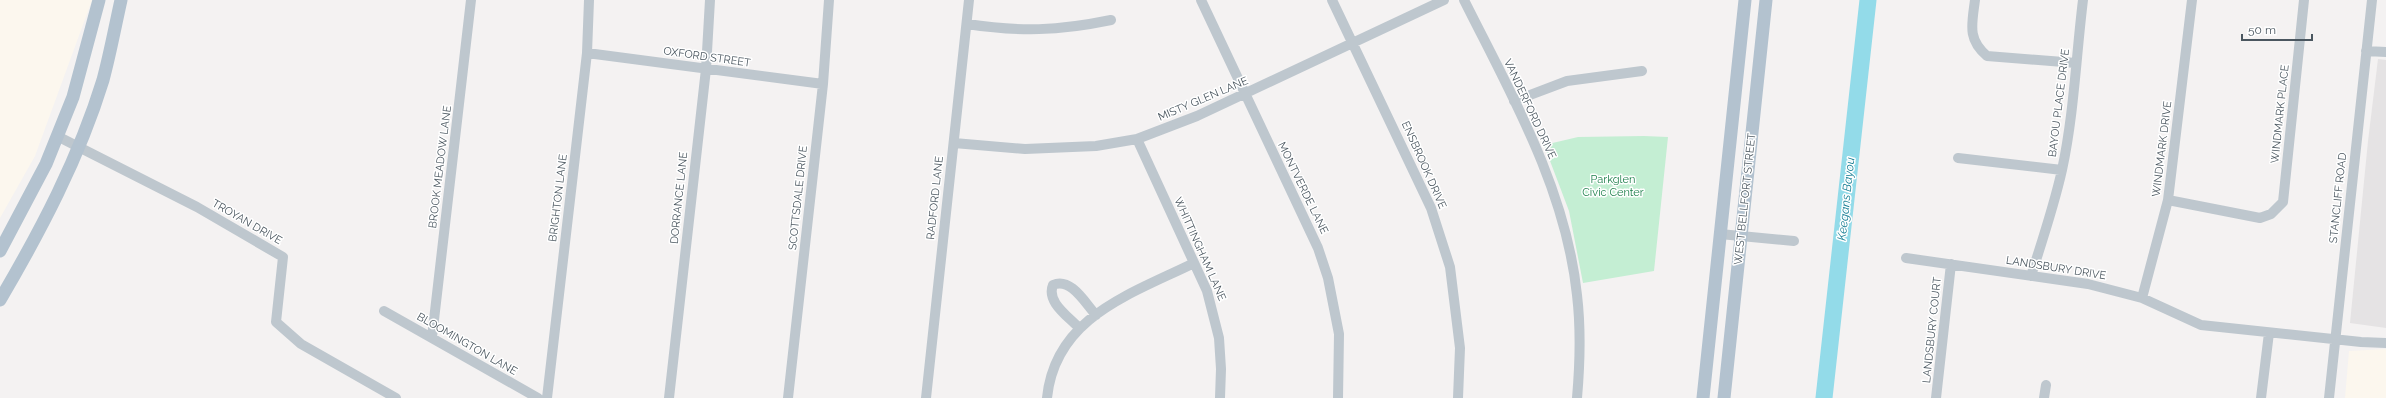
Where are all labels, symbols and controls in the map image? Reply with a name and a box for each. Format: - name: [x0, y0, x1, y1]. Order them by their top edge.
- scale bar: [2242, 16, 2312, 42]
- text: 50 m: [2248, 23, 2276, 37]
- street label: OXFORD STREET: [663, 44, 752, 70]
- street label: BAYOU PLACE DRIVE: [2046, 48, 2072, 158]
- street label: VANDERFORD DRIVE: [1501, 57, 1559, 161]
- street label: WINDMARK PLACE: [2268, 64, 2292, 164]
- street label: MISTY GLEN LANE: [1156, 74, 1250, 124]
- street label: WINDMARK DRIVE: [2150, 100, 2174, 198]
- street label: BROOK MEADOW LANE: [426, 105, 454, 229]
- street label: ENSBROOK DRIVE: [1399, 119, 1449, 211]
- street label: WEST BELLFORT STREET: [1732, 132, 1758, 266]
- street label: MONTVERDE LANE: [1275, 140, 1331, 236]
- street label: SCOTTSDALE DRIVE: [786, 145, 810, 251]
- street label: DORRANCE LANE: [668, 151, 690, 245]
- street label: STANCLIFF ROAD: [2327, 152, 2349, 244]
- street label: BRIGHTON LANE: [546, 153, 570, 243]
- street label: RADFORD LANE: [924, 155, 946, 240]
- water label: Keegans Bayou: [1835, 156, 1857, 241]
- park label: Parkglen Civic Center: [1582, 173, 1644, 199]
- street label: WHITTINGHAM LANE: [1171, 195, 1229, 303]
- street label: TROYAN DRIVE: [210, 197, 285, 247]
- street label: LANDSBURY DRIVE: [2005, 254, 2107, 282]
- street label: LANDSBURY COURT: [1920, 276, 1944, 384]
- street label: BLOOMINGTON LANE: [415, 310, 520, 378]

